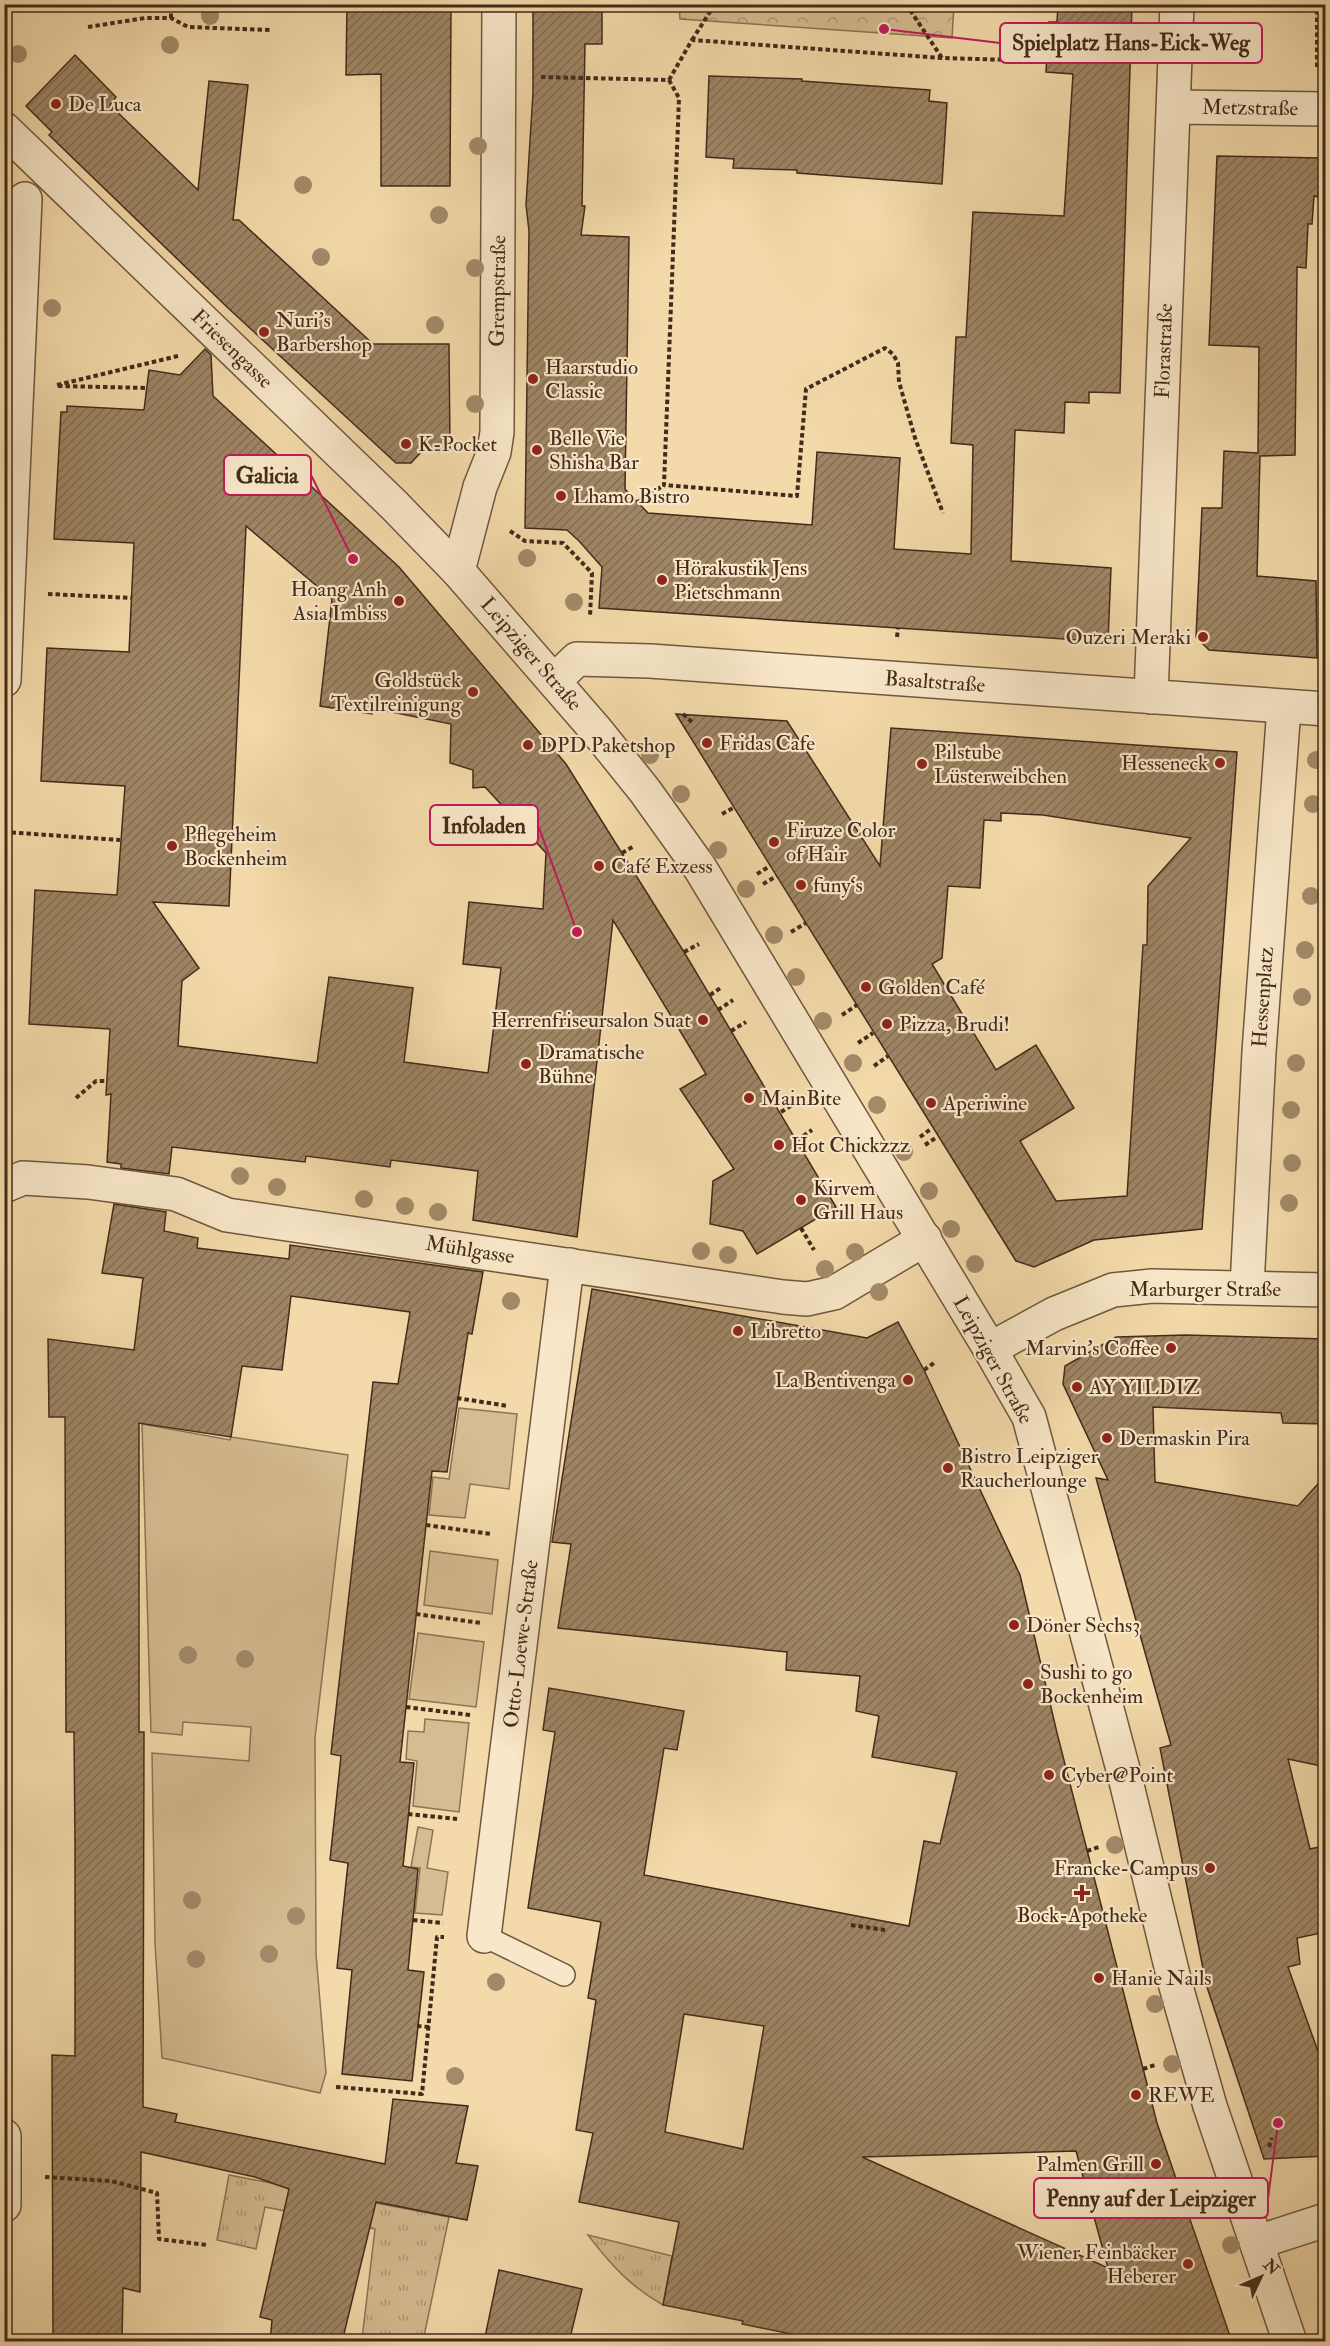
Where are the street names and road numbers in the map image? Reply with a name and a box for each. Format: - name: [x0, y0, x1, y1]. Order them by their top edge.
- street label: Metzstraße: [1202, 94, 1299, 122]
- street label: Grempstraße: [484, 235, 512, 347]
- street label: Friesengasse: [185, 303, 279, 395]
- street label: Florastraße: [1149, 303, 1179, 399]
- street label: Leipziger Straße: [474, 591, 588, 717]
- street label: Basaltstraße: [884, 665, 986, 699]
- street label: Hessenplatz: [1246, 946, 1280, 1048]
- street label: Mühlgasse: [424, 1230, 516, 1270]
- street label: Marburger Straße: [1129, 1276, 1281, 1303]
- street label: Leipziger Straße: [947, 1291, 1039, 1429]
- street label: Otto-Loewe-Straße: [497, 1558, 545, 1730]

